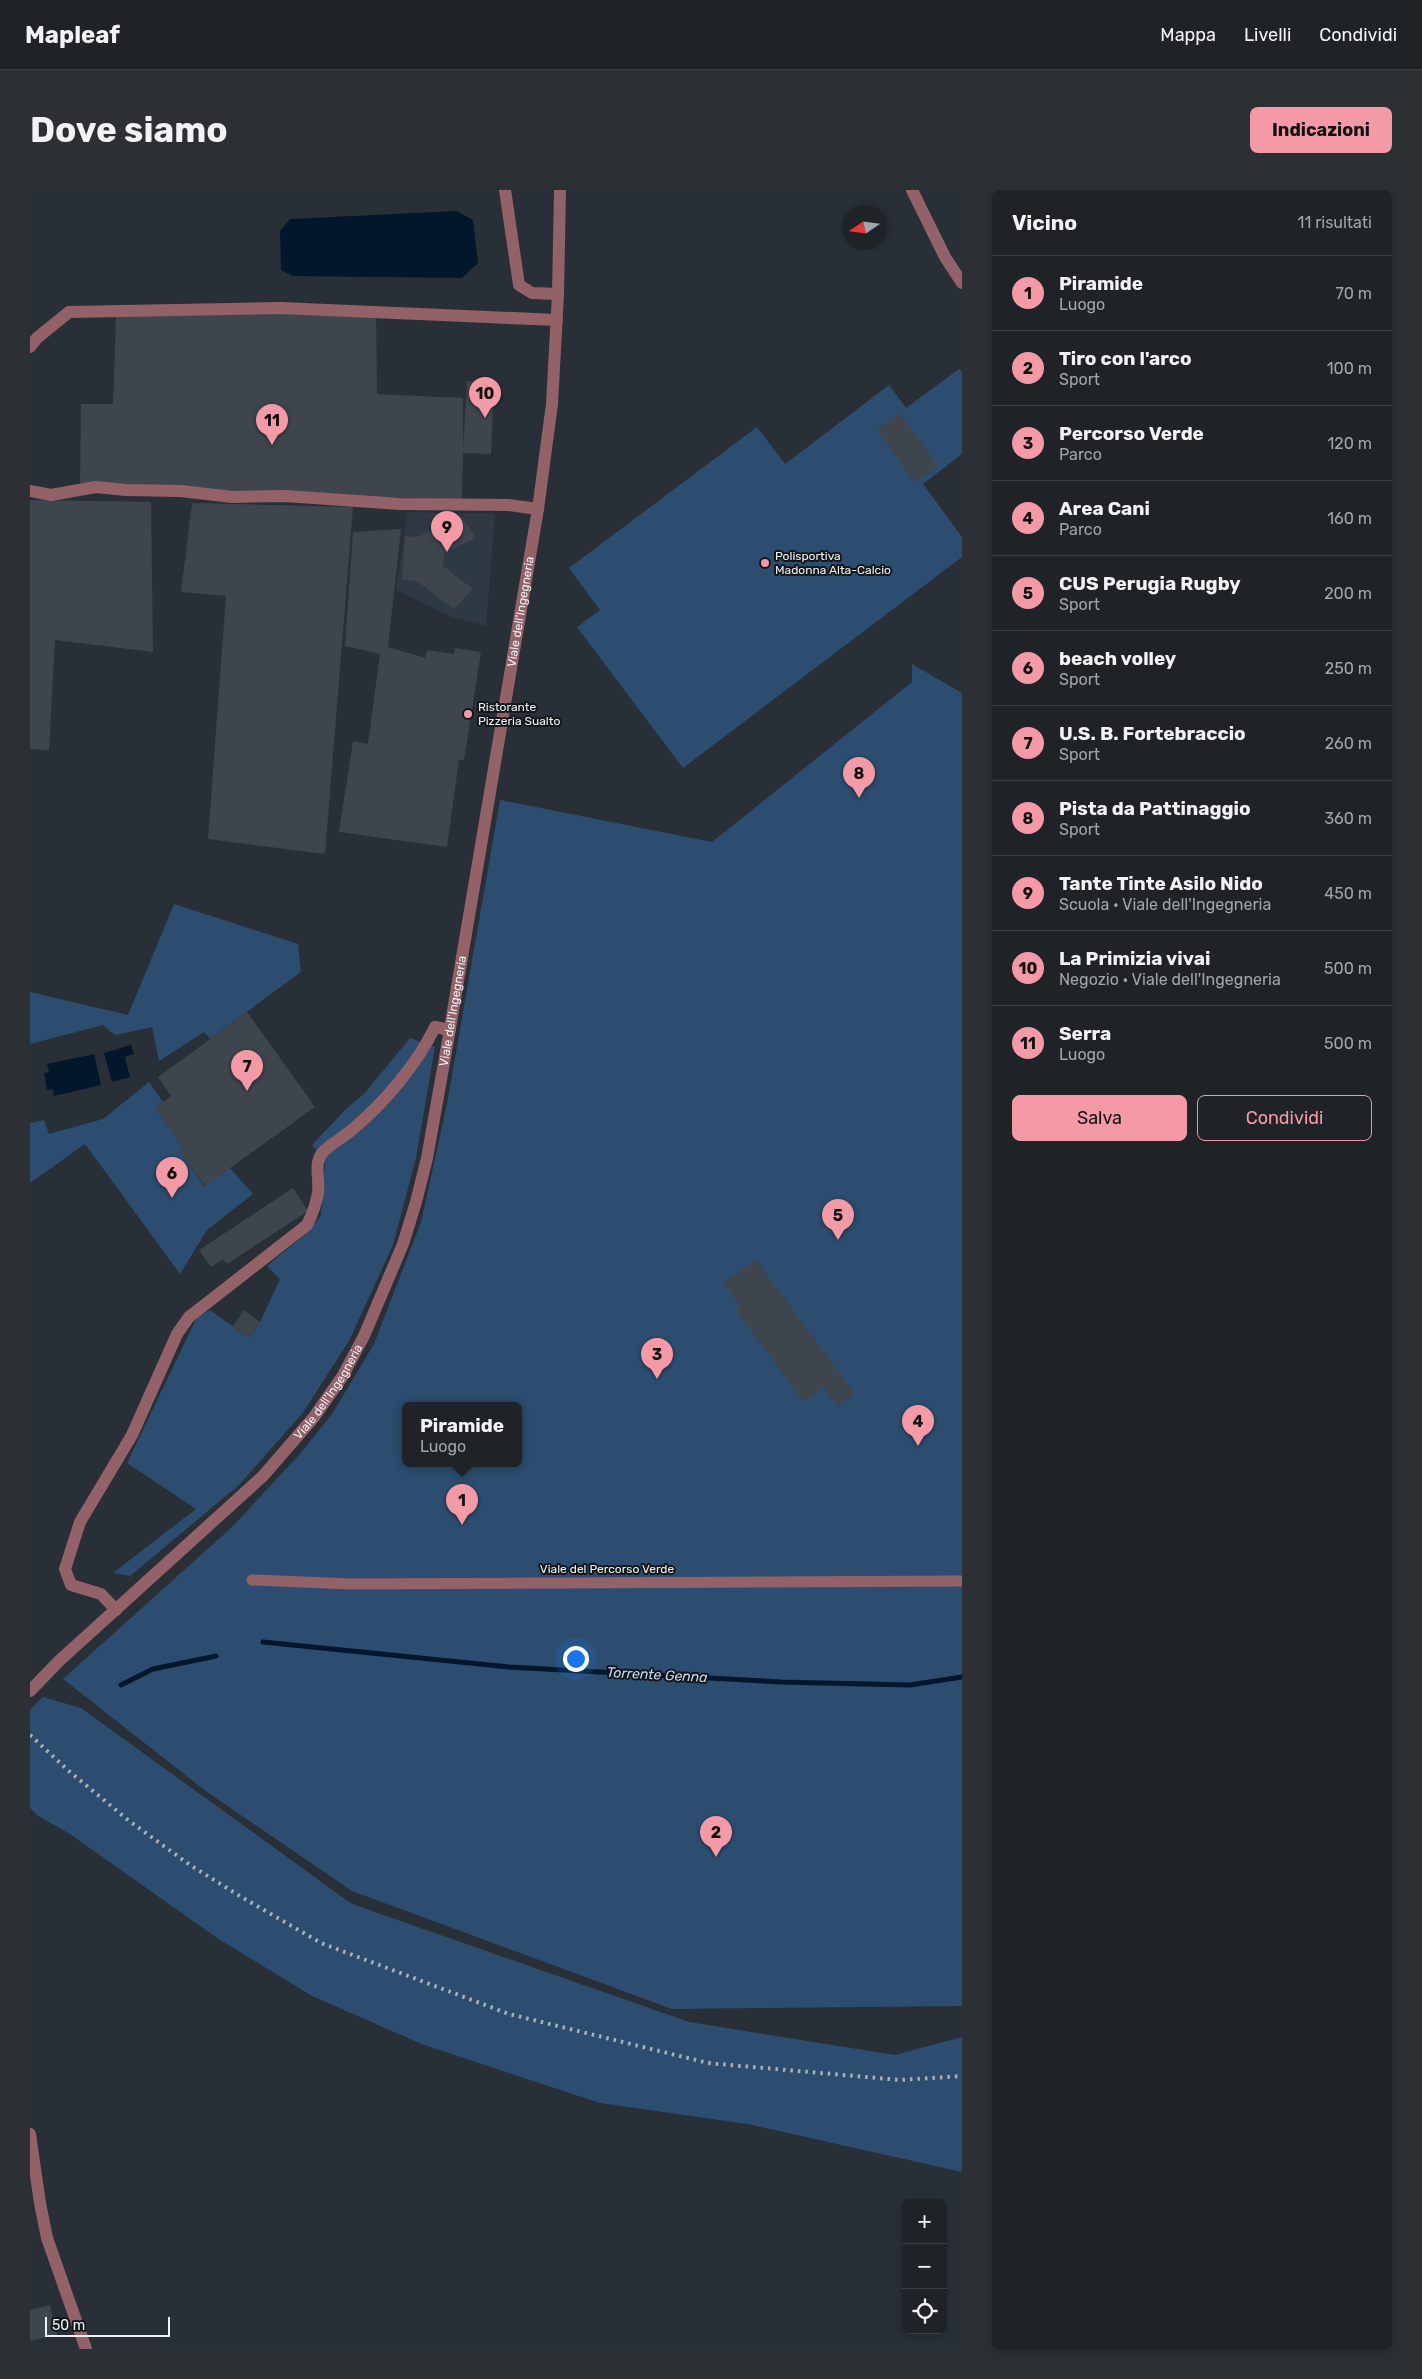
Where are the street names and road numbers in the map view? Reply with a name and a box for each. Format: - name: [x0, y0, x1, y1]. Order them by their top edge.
- street label: Viale dell'Ingegneria: [504, 555, 537, 668]
- street label: Viale dell'Ingegneria: [437, 955, 469, 1067]
- street label: Viale dell'Ingegneria: [291, 1342, 365, 1442]
- street label: Viale del Percorso Verde: [540, 1562, 674, 1576]

